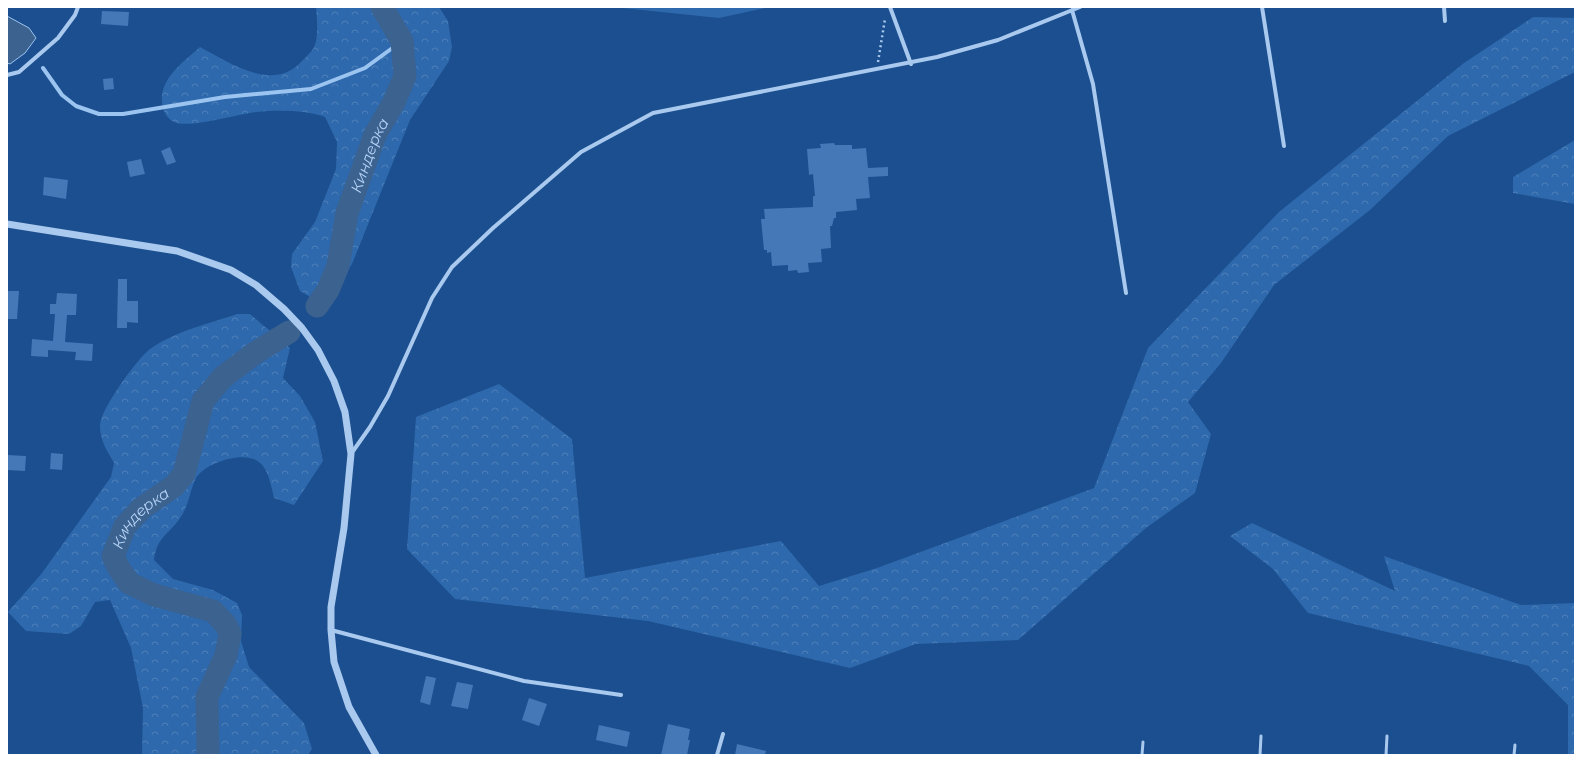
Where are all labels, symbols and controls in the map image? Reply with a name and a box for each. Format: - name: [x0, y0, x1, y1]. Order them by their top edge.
- water label: Киндерка: [346, 114, 392, 195]
- water label: Киндерка: [107, 483, 173, 551]

